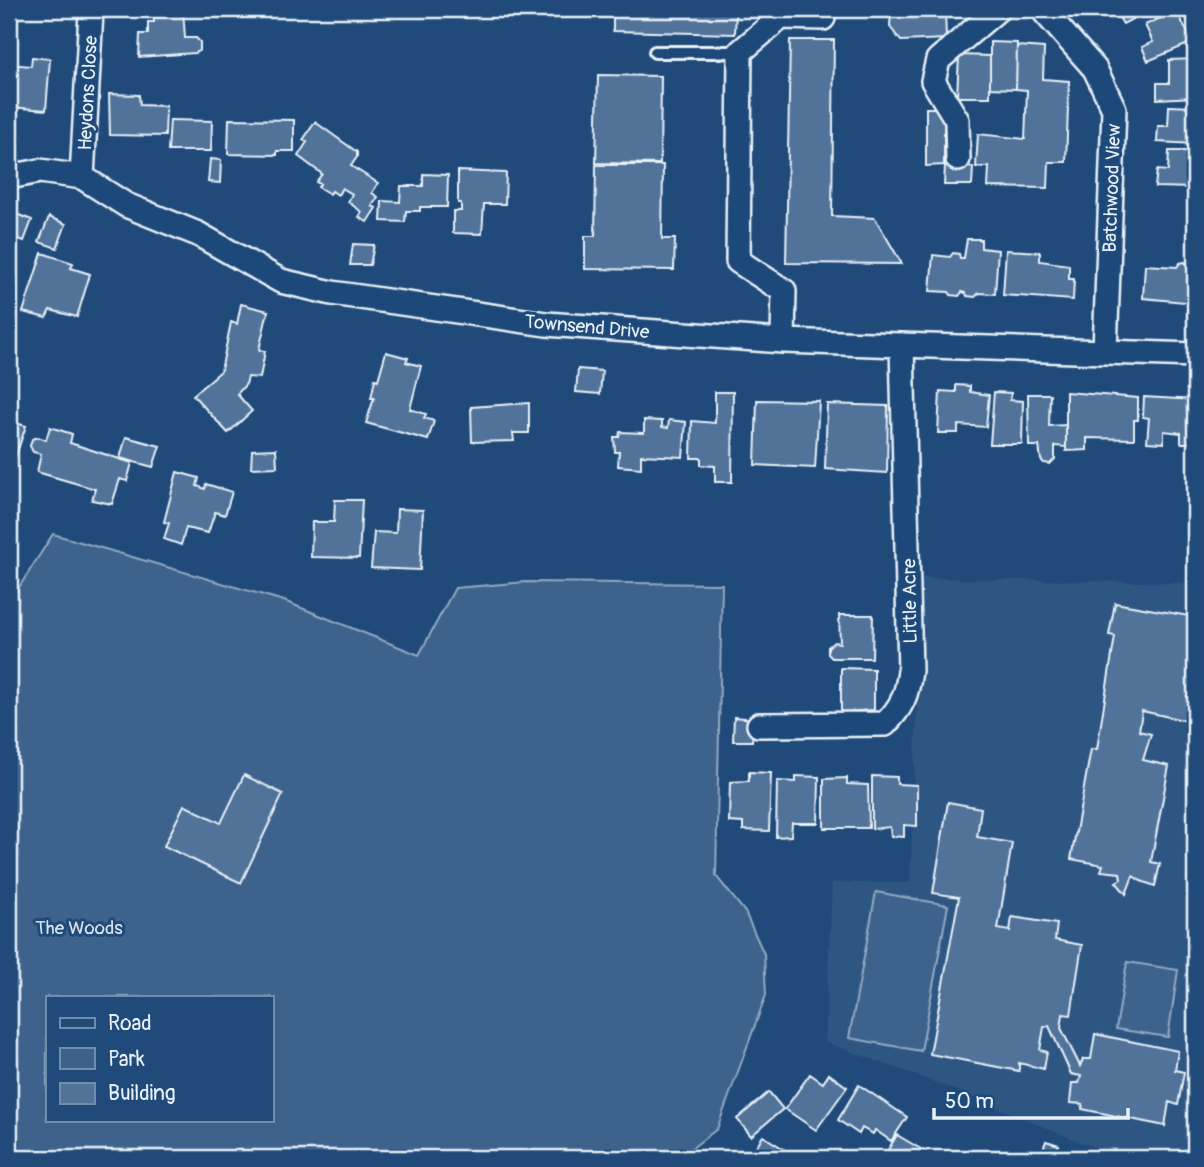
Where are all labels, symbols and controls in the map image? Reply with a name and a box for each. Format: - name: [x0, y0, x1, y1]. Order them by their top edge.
- street label: Heydons Close: [73, 34, 103, 151]
- street label: Batchwood View: [1098, 123, 1126, 253]
- street label: Townsend Drive: [524, 310, 651, 344]
- street label: Little Acre: [897, 558, 923, 644]
- park label: The Woods: [35, 916, 123, 940]
- legend: [46, 996, 273, 1122]
- text: Road: [108, 1010, 152, 1037]
- text: Park: [108, 1046, 145, 1073]
- scale bar: [934, 1076, 1129, 1120]
- text: Building: [108, 1080, 175, 1107]
- text: 50 m: [945, 1088, 994, 1115]

